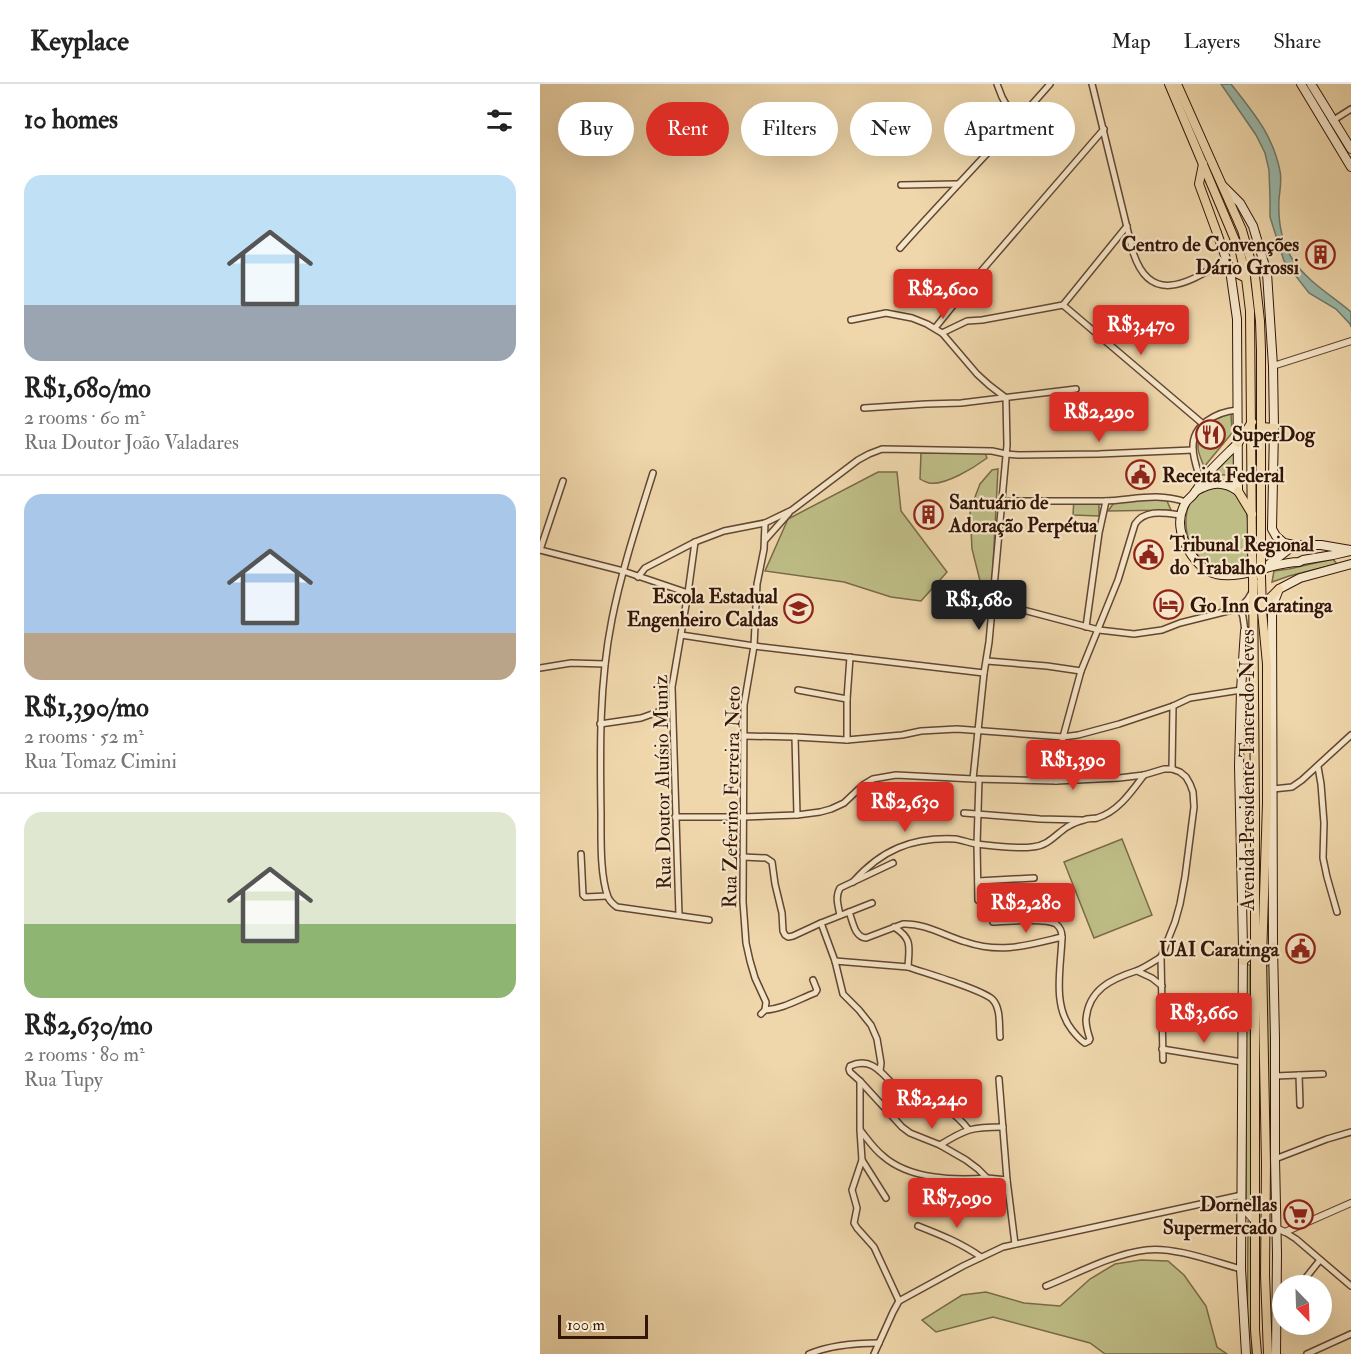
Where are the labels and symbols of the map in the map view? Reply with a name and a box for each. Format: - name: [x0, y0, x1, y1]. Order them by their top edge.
- place label: Centro de Convenções Dário Grossi: [1121, 232, 1300, 280]
- building icon: Centro de Convenções Dário Grossi: [1304, 239, 1336, 271]
- pin: R$2,600: [888, 269, 998, 320]
- pin: R$3,470: [1086, 305, 1196, 356]
- pin: R$2,290: [1044, 392, 1154, 443]
- restaurant icon: SuperDog: [1195, 418, 1227, 450]
- place label: SuperDog: [1232, 422, 1316, 448]
- public building icon: Receita Federal: [1125, 459, 1157, 491]
- place label: Receita Federal: [1162, 463, 1285, 488]
- place label: Santuário de Adoração Perpétua: [948, 490, 1098, 539]
- building icon: Santuário de Adoração Perpétua: [912, 498, 944, 530]
- place label: Tribunal Regional do Trabalho: [1169, 532, 1315, 580]
- public building icon: Tribunal Regional do Trabalho: [1133, 539, 1165, 571]
- pin: R$1,680: [924, 580, 1034, 631]
- place label: Escola Estadual Engenheiro Caldas: [627, 584, 779, 633]
- hotel icon: Go Inn Caratinga: [1153, 589, 1185, 621]
- school or university icon: Escola Estadual Engenheiro Caldas: [783, 592, 815, 624]
- place label: Go Inn Caratinga: [1190, 593, 1333, 619]
- street label: Avenida Presidente Tancredo Neves: [1235, 629, 1260, 912]
- street label: Rua Doutor Aluísio Muniz: [648, 674, 677, 890]
- street label: Rua Zeferino Ferreira Neto: [717, 686, 746, 908]
- pin: R$1,390: [1018, 740, 1128, 791]
- pin: R$2,630: [850, 782, 960, 833]
- pin: R$2,280: [971, 883, 1081, 934]
- public building icon: UAI Caratinga: [1284, 933, 1316, 965]
- place label: UAI Caratinga: [1159, 937, 1280, 963]
- pin: R$3,660: [1149, 993, 1259, 1044]
- pin: R$2,240: [877, 1079, 987, 1130]
- pin: R$7,090: [902, 1178, 1012, 1229]
- place label: Dornellas Supermercado: [1163, 1192, 1277, 1241]
- supermarket icon: Dornellas Supermercado: [1282, 1199, 1314, 1231]
- north arrow: [1272, 1275, 1332, 1335]
- scale bar: [558, 1312, 648, 1340]

